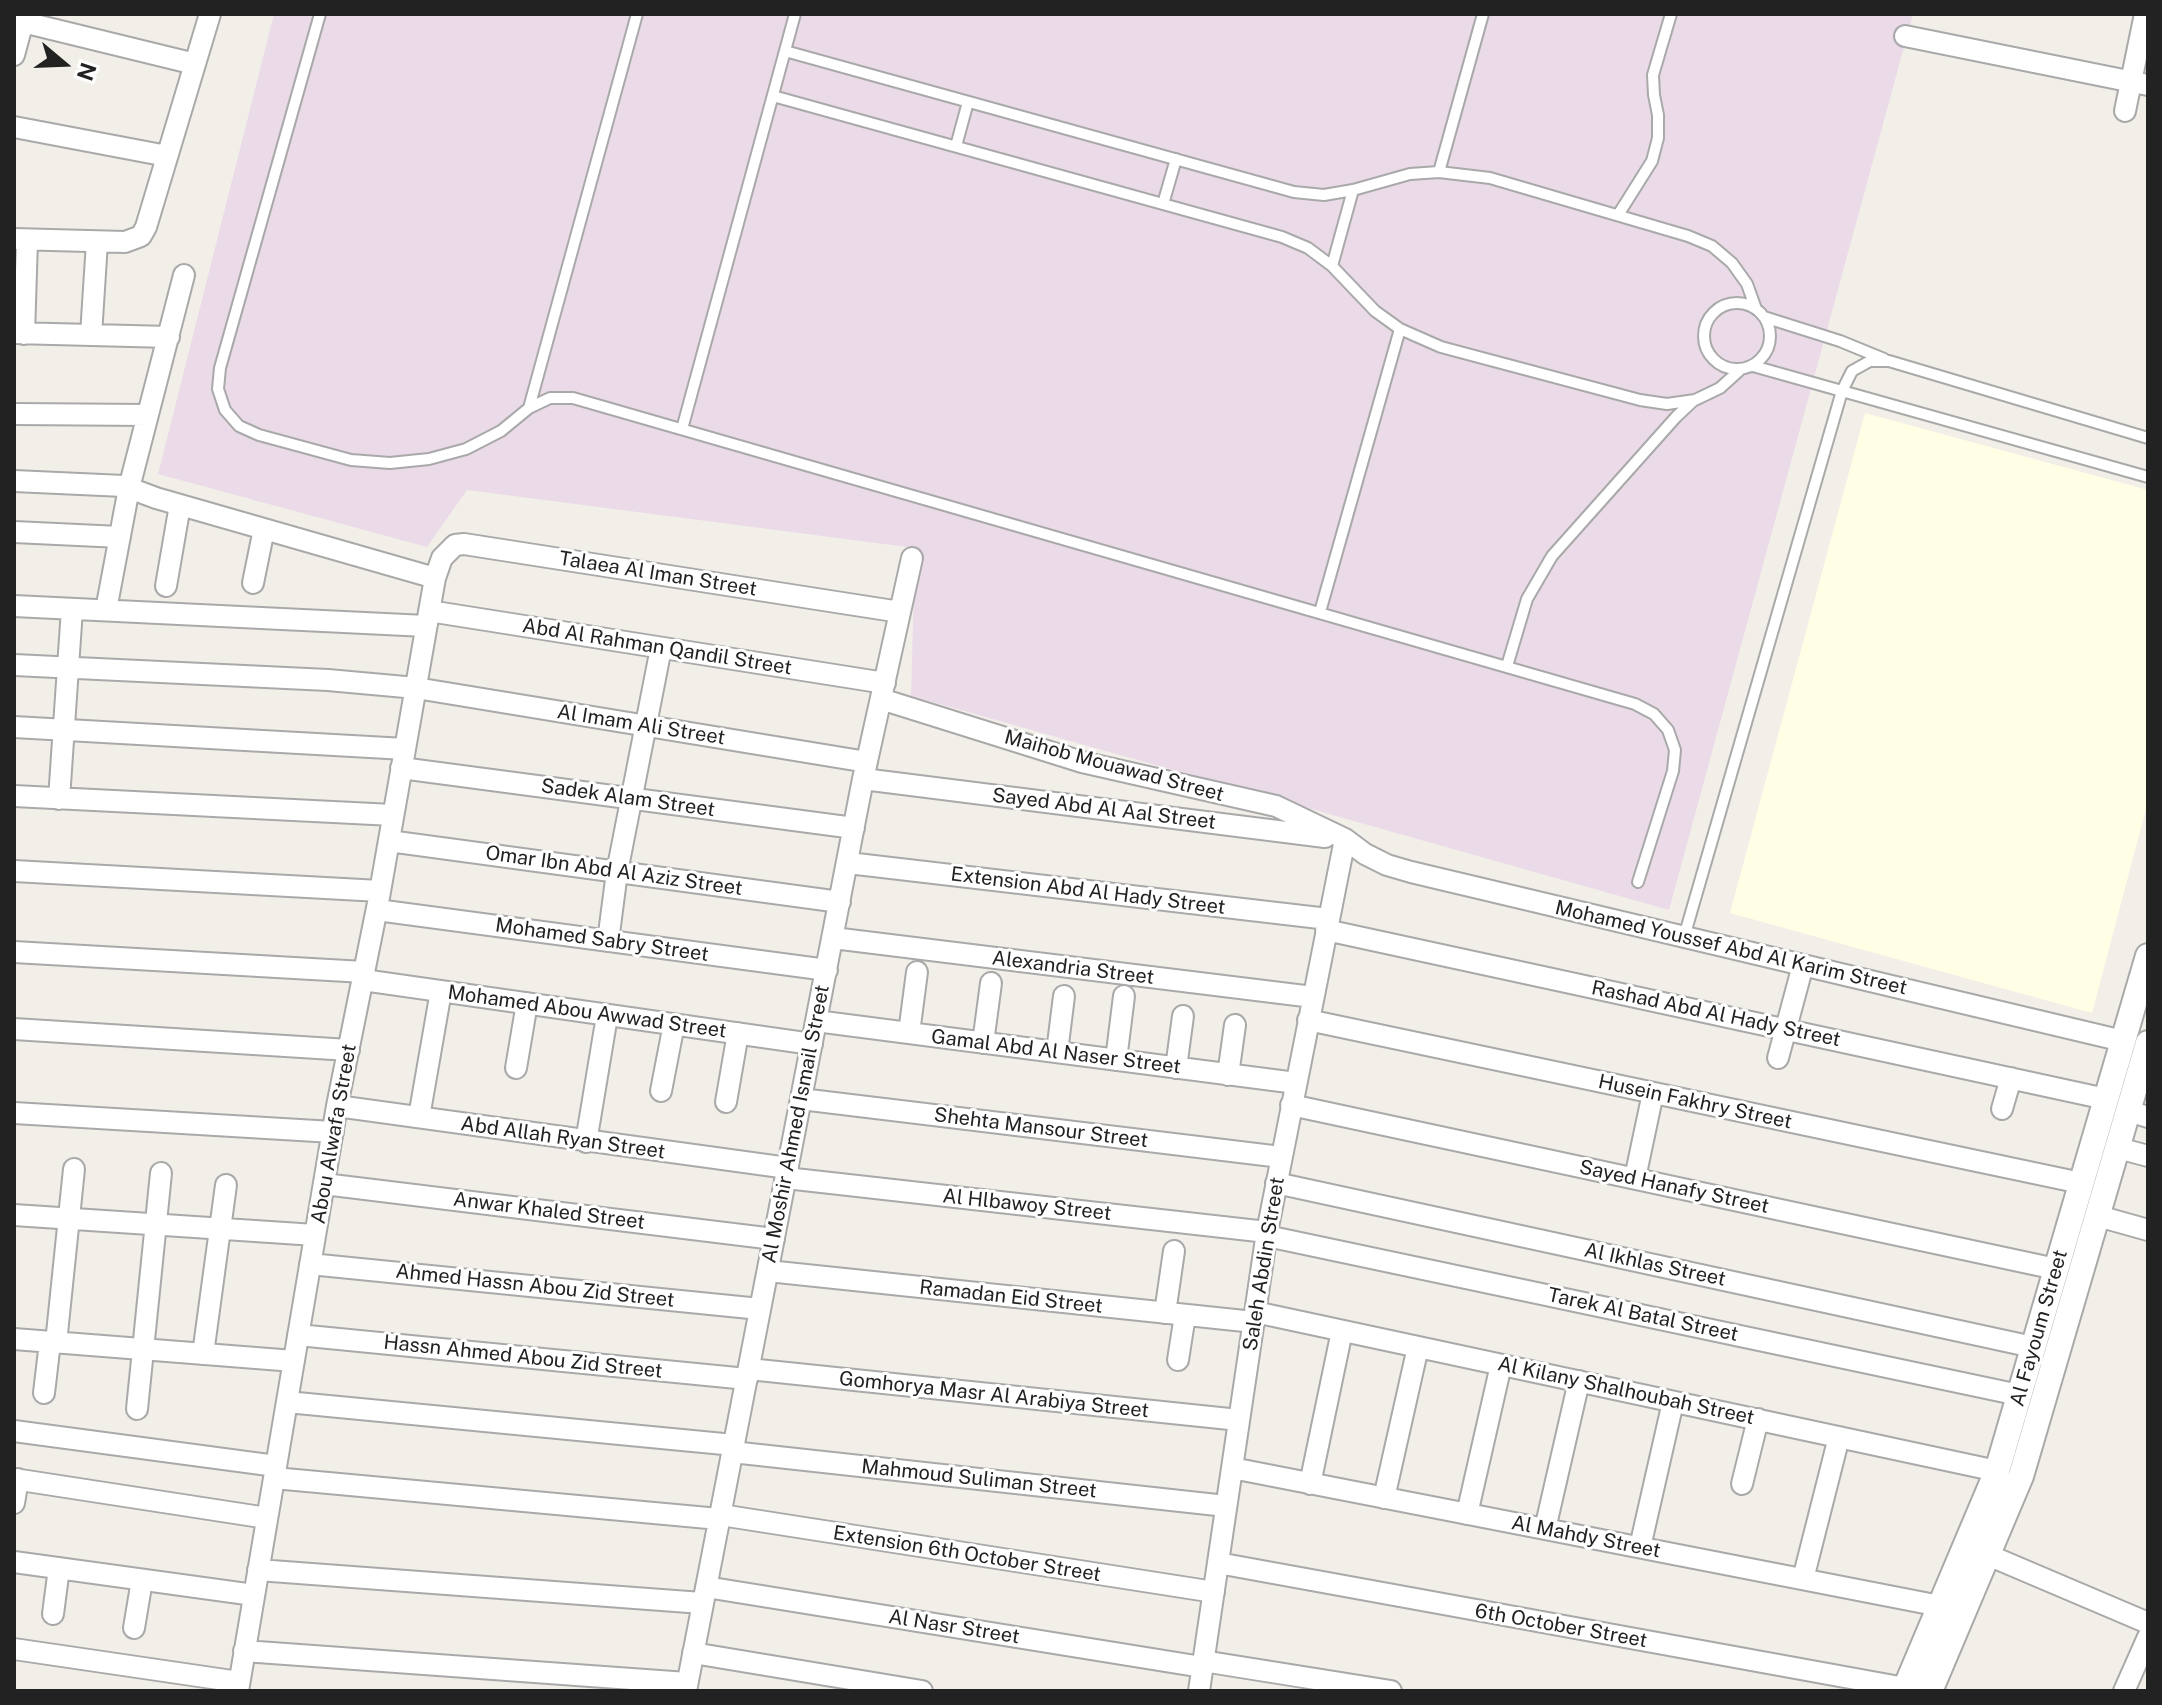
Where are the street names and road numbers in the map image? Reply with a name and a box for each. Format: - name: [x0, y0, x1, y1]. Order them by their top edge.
- street label: Talaea Al Iman Street: [557, 547, 759, 601]
- street label: Abd Al Rahman Qandil Street: [521, 614, 793, 680]
- street label: Al Imam Ali Street: [555, 700, 727, 750]
- street label: Maihob Mouawad Street: [1002, 725, 1226, 807]
- street label: Sadek Alam Street: [539, 774, 717, 822]
- street label: Sayed Abd Al Aal Street: [991, 783, 1217, 835]
- street label: Omar Ibn Abd Al Aziz Street: [484, 841, 744, 901]
- street label: Extension Abd Al Hady Street: [949, 862, 1227, 920]
- street label: Mohamed Youssef Abd Al Karim Street: [1553, 896, 1909, 1000]
- street label: Mohamed Sabry Street: [494, 913, 710, 967]
- street label: Alexandria Street: [991, 946, 1155, 990]
- street label: Rashad Abd Al Hady Street: [1589, 976, 1843, 1052]
- street label: Mohamed Abou Awwad Street: [446, 981, 728, 1043]
- street label: Al Moshir Ahmed Ismail Street: [757, 983, 835, 1265]
- street label: Gamal Abd Al Naser Street: [930, 1025, 1182, 1079]
- street label: Abou Alwafa Street: [306, 1042, 362, 1226]
- street label: Husein Fakhry Street: [1596, 1070, 1794, 1134]
- street label: Shehta Mansour Street: [933, 1103, 1149, 1153]
- street label: Abd Allah Ryan Street: [459, 1112, 667, 1164]
- street label: Sayed Hanafy Street: [1577, 1155, 1771, 1219]
- street label: Saleh Abdin Street: [1238, 1175, 1290, 1353]
- street label: Al Hlbawoy Street: [941, 1184, 1113, 1226]
- street label: Anwar Khaled Street: [452, 1187, 646, 1235]
- street label: Al Ikhlas Street: [1582, 1238, 1728, 1292]
- street label: Al Fayoum Street: [2005, 1247, 2073, 1409]
- street label: Ahmed Hassn Abou Zid Street: [394, 1259, 676, 1313]
- street label: Ramadan Eid Street: [918, 1275, 1104, 1319]
- street label: Tarek Al Batal Street: [1546, 1283, 1740, 1347]
- street label: Hassn Ahmed Abou Zid Street: [382, 1330, 664, 1384]
- street label: Al Kilany Shalhoubah Street: [1495, 1352, 1757, 1430]
- street label: Gomhorya Masr Al Arabiya Street: [838, 1367, 1150, 1423]
- street label: Mahmoud Suliman Street: [860, 1455, 1098, 1503]
- street label: Al Mahdy Street: [1509, 1511, 1663, 1563]
- street label: Extension 6th October Street: [831, 1521, 1103, 1587]
- street label: 6th October Street: [1473, 1599, 1649, 1653]
- street label: Al Nasr Street: [887, 1605, 1021, 1649]

